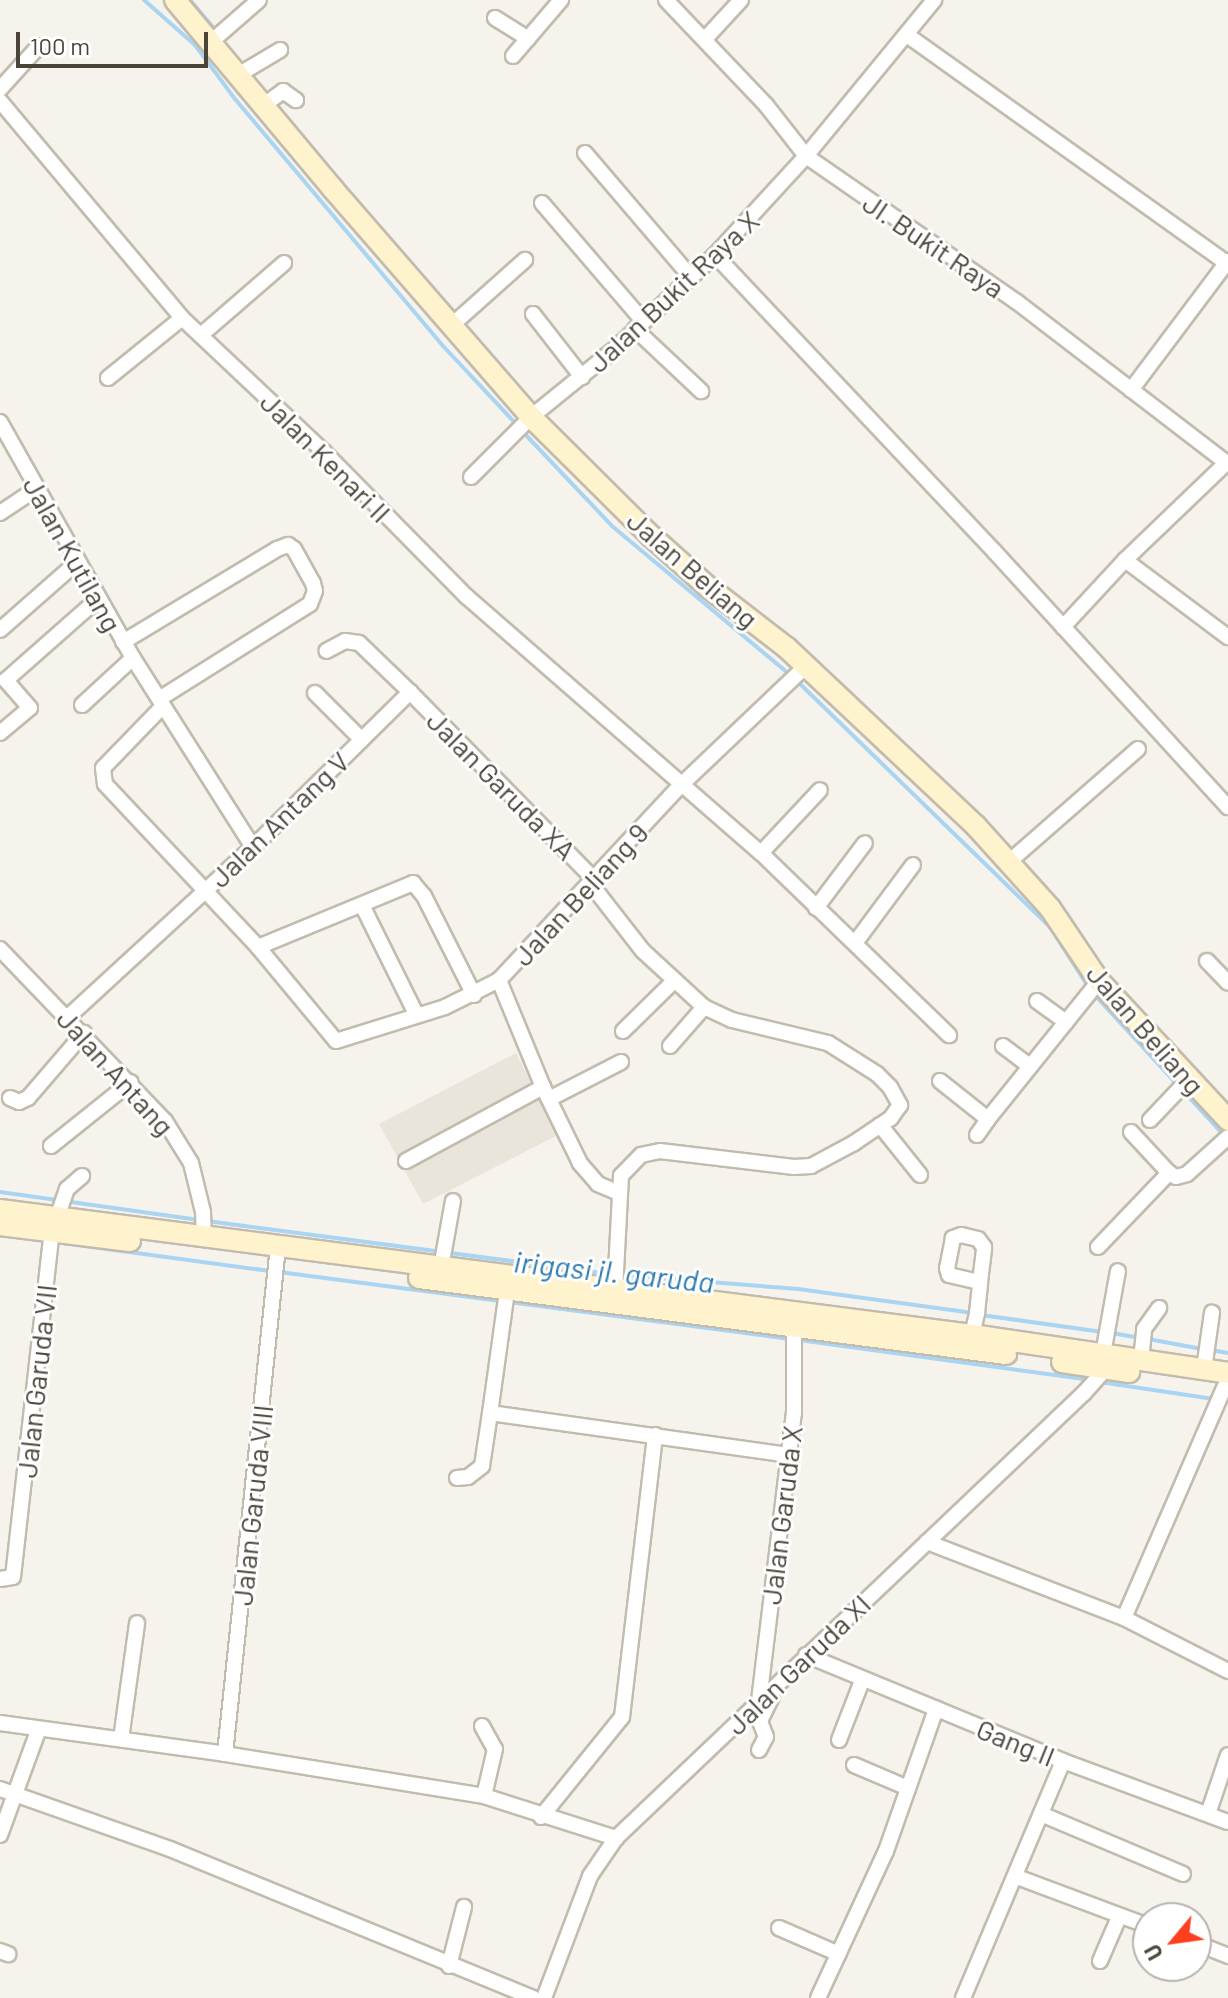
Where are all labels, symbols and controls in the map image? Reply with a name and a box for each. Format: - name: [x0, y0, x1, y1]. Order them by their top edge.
- scale bar: [20, 16, 212, 66]
- text: 100 m: [30, 31, 90, 60]
- street label: Jl. Bukit Raya: [857, 185, 1011, 305]
- street label: Jalan Bukit Raya X: [581, 203, 765, 379]
- street label: Jalan Kenari II: [254, 385, 398, 529]
- street label: Jalan Kutilang: [17, 471, 129, 637]
- street label: Jalan Beliang: [621, 503, 765, 635]
- street label: Jalan Garuda XA: [420, 703, 584, 867]
- street label: Jalan Antang V: [202, 744, 356, 894]
- street label: Jalan Beliang 9: [505, 816, 655, 972]
- street label: Jalan Beliang: [1080, 957, 1212, 1101]
- street label: Jalan Antang: [50, 1002, 182, 1142]
- water label: irigasi jl. garuda: [512, 1243, 716, 1299]
- street label: Jalan Garuda VII: [9, 1282, 63, 1480]
- street label: Jalan Garuda VIII: [225, 1403, 279, 1607]
- street label: Jalan Garuda X: [753, 1424, 809, 1606]
- street label: Jalan Garuda XI: [719, 1587, 877, 1741]
- street label: Gang II: [972, 1711, 1060, 1773]
- north arrow: [1132, 1902, 1212, 1982]
- text: U: [1138, 1940, 1167, 1965]

